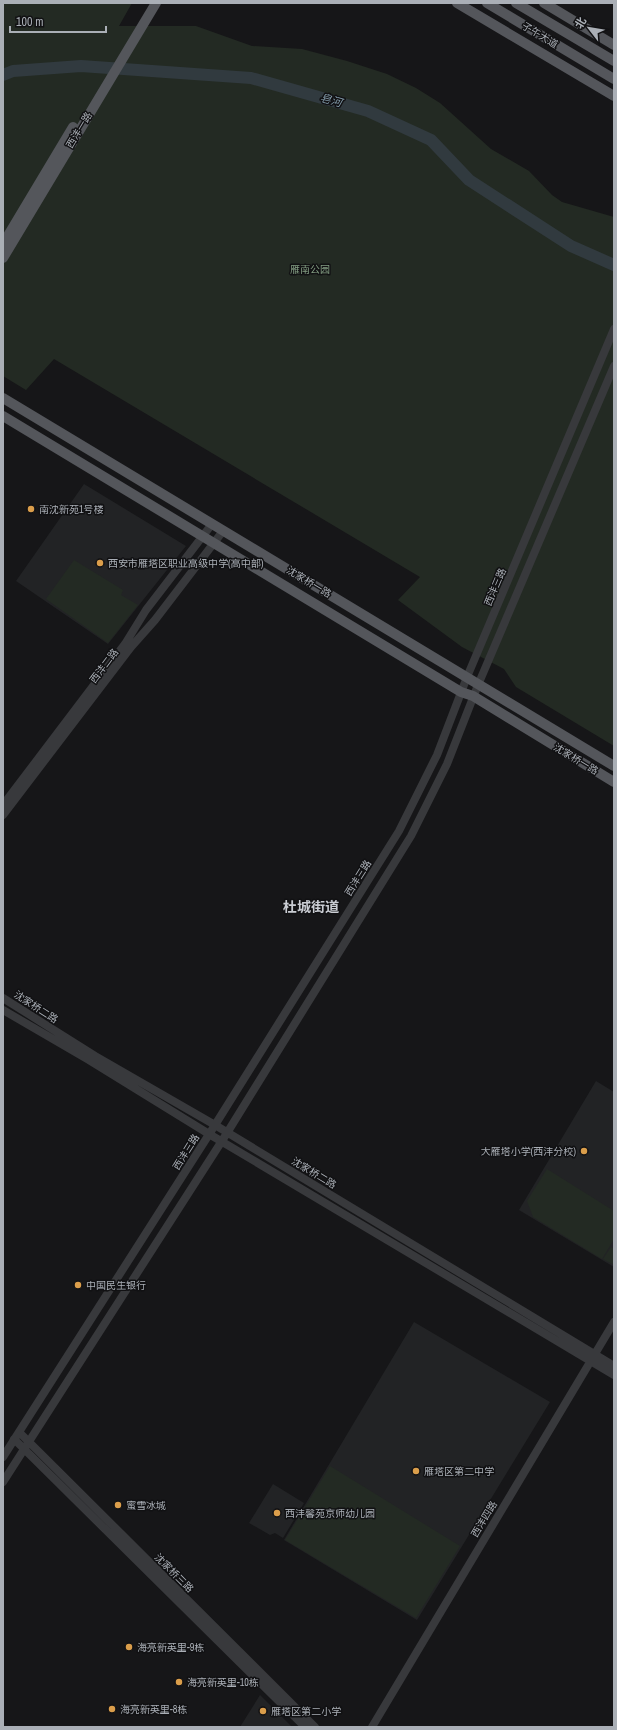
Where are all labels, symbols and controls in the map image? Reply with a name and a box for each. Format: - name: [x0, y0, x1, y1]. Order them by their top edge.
- scale bar: [10, 8, 106, 34]
- north arrow: [569, 8, 609, 48]
- text: 100 m: [16, 14, 43, 30]
- text: 北: [572, 15, 589, 31]
- street label: 子午大道: [520, 19, 560, 51]
- water label: 皂河: [318, 90, 345, 110]
- street label: 西沣一路: [63, 110, 95, 150]
- park label: 雁南公园: [290, 263, 330, 276]
- place label: 南沈新苑1号楼: [39, 503, 104, 516]
- marker: 南沈新苑1号楼: [26, 504, 36, 514]
- place label: 西安市雁塔区职业高级中学(高中部): [108, 557, 264, 570]
- marker: 西安市雁塔区职业高级中学(高中部): [95, 558, 105, 568]
- street label: 沈家桥一路: [284, 564, 334, 600]
- street label: 西沣三路: [481, 566, 509, 608]
- street label: 西沣二路: [87, 646, 121, 686]
- street label: 沈家桥一路: [551, 741, 601, 777]
- street label: 西沣三路: [342, 858, 374, 898]
- district label: 杜城街道: [283, 898, 339, 916]
- street label: 沈家桥二路: [11, 988, 61, 1026]
- street label: 西沣三路: [170, 1132, 202, 1172]
- place label: 大雁塔小学(西沣分校): [481, 1145, 576, 1158]
- marker: 大雁塔小学(西沣分校): [579, 1146, 589, 1156]
- street label: 沈家桥二路: [289, 1155, 339, 1191]
- place label: 中国民生银行: [86, 1279, 146, 1292]
- marker: 中国民生银行: [73, 1280, 83, 1290]
- place label: 雁塔区第二中学: [424, 1465, 494, 1478]
- marker: 雁塔区第二中学: [411, 1466, 421, 1476]
- place label: 蜜雪冰城: [126, 1499, 166, 1512]
- street label: 西沣四路: [468, 1499, 500, 1539]
- marker: 蜜雪冰城: [113, 1500, 123, 1510]
- place label: 西沣馨苑京师幼儿园: [285, 1507, 375, 1520]
- marker: 西沣馨苑京师幼儿园: [272, 1508, 282, 1518]
- street label: 沈家桥三路: [152, 1551, 196, 1595]
- place label: 海亮新英里-9栋: [137, 1641, 204, 1654]
- marker: 海亮新英里-9栋: [124, 1642, 134, 1652]
- place label: 海亮新英里-10栋: [187, 1676, 259, 1689]
- marker: 海亮新英里-10栋: [174, 1677, 184, 1687]
- place label: 海亮新英里-8栋: [120, 1703, 187, 1716]
- marker: 海亮新英里-8栋: [107, 1704, 117, 1714]
- place label: 雁塔区第二小学: [271, 1705, 341, 1718]
- marker: 雁塔区第二小学: [258, 1706, 268, 1716]

